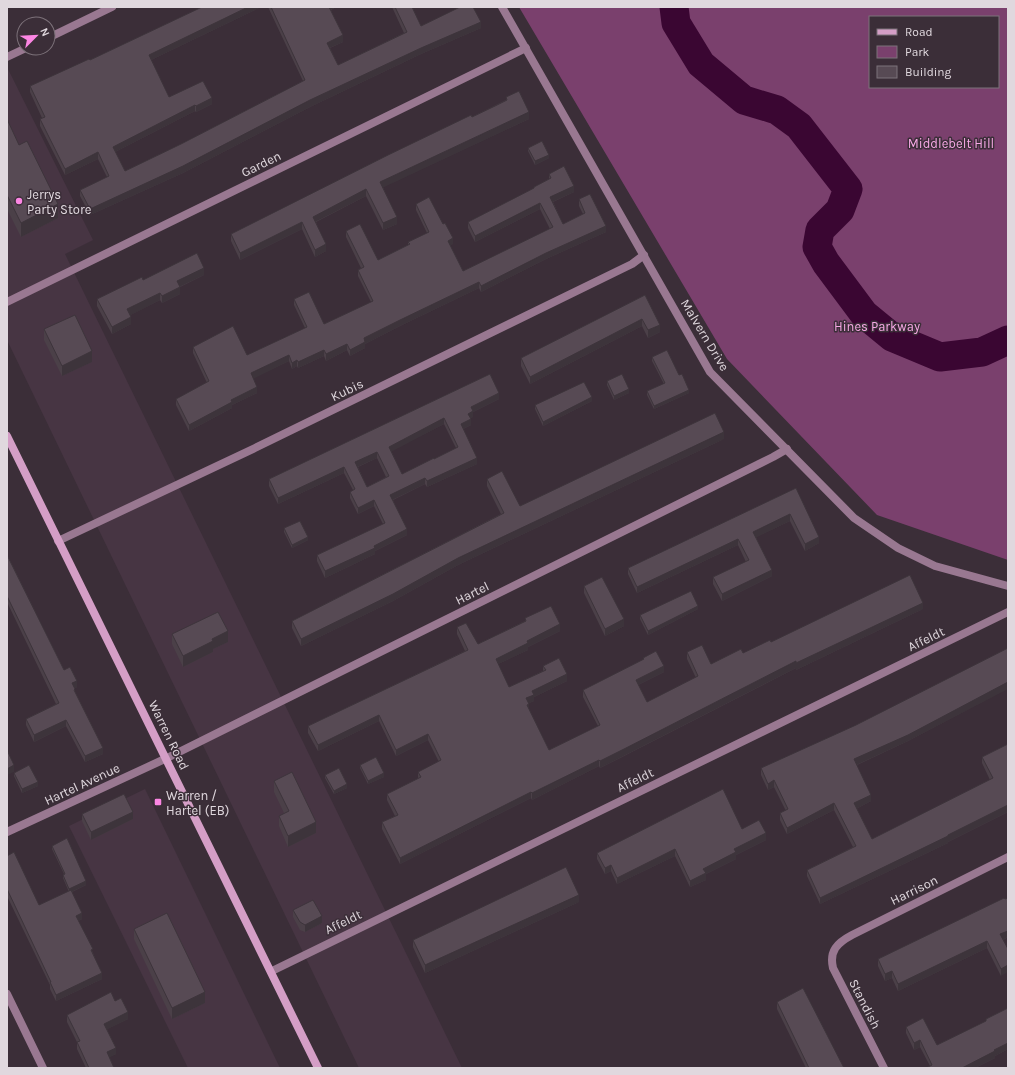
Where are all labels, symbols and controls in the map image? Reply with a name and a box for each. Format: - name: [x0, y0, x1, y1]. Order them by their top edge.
- north arrow: [16, 16, 56, 56]
- legend: [869, 16, 999, 88]
- text: Road: [905, 25, 933, 39]
- text: N: [37, 26, 52, 38]
- text: Park: [905, 45, 930, 59]
- text: Building: [905, 65, 952, 79]
- park label: Middlebelt Hill: [908, 136, 994, 151]
- street label: Garden: [239, 148, 283, 180]
- place label: Jerrys Party Store: [27, 187, 92, 217]
- marker: Jerrys Party Store: [14, 196, 24, 206]
- street label: Malvern Drive: [678, 296, 732, 374]
- park label: Hines Parkway: [834, 319, 920, 334]
- street label: Kubis: [328, 376, 366, 404]
- street label: Hartel: [453, 578, 491, 608]
- street label: Affeldt: [905, 624, 947, 654]
- street label: Warren Road: [146, 698, 192, 772]
- street label: Hartel Avenue: [42, 760, 122, 808]
- street label: Affeldt: [614, 765, 656, 795]
- place label: Warren / Hartel (EB): [166, 788, 229, 818]
- marker: Warren / Hartel (EB): [153, 797, 163, 807]
- street label: Harrison: [888, 872, 940, 908]
- street label: Affeldt: [322, 907, 364, 937]
- street label: Standish: [846, 977, 884, 1031]

